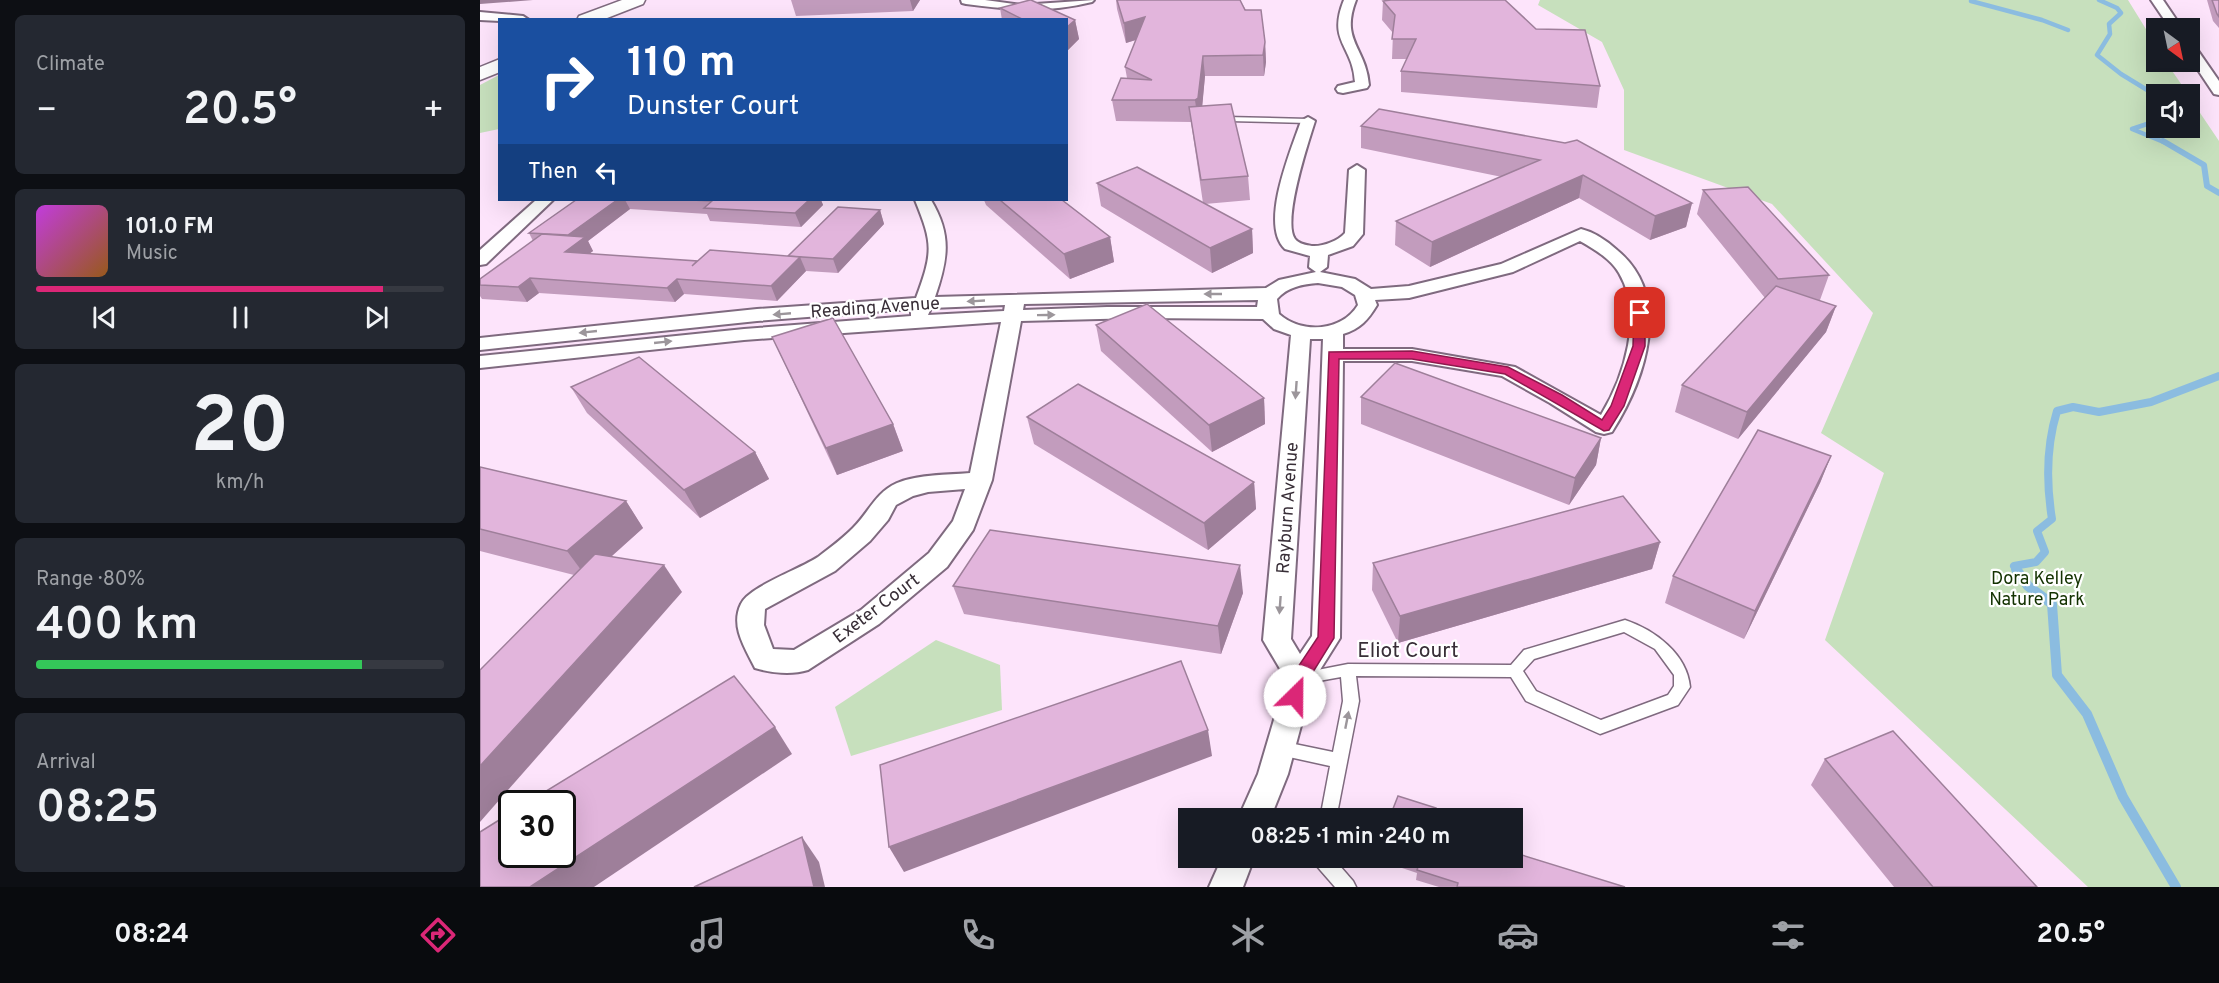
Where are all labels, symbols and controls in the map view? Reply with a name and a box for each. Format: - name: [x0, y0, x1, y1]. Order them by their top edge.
- north arrow: [2146, 18, 2200, 72]
- map controls: [2146, 18, 2200, 138]
- text: 110 m: [627, 38, 736, 91]
- icon: right: [528, 42, 606, 120]
- text: Climate: [36, 52, 105, 78]
- text: 20.5°: [183, 83, 297, 140]
- button: sound: [2146, 84, 2200, 138]
- text: Dunster Court: [627, 90, 799, 124]
- text: −: [36, 91, 57, 133]
- text: +: [423, 91, 444, 133]
- icon: left: [590, 156, 623, 189]
- text: Then: [528, 159, 578, 186]
- text: 101.0 FM: [126, 214, 214, 241]
- text: Music: [126, 241, 178, 267]
- pin: [1614, 287, 1665, 338]
- one-way arrow: [1204, 289, 1223, 299]
- street label: Reading Avenue: [810, 292, 941, 324]
- one-way arrow: [967, 296, 986, 305]
- icon: arrive: [1623, 296, 1656, 329]
- icon: previous: [88, 301, 121, 334]
- icon: pause: [224, 301, 257, 334]
- icon: next: [360, 301, 393, 334]
- one-way arrow: [772, 309, 791, 319]
- one-way arrow: [1037, 310, 1056, 319]
- one-way arrow: [578, 327, 597, 337]
- one-way arrow: [654, 337, 673, 347]
- text: 20: [191, 381, 289, 480]
- one-way arrow: [1291, 381, 1301, 400]
- street label: Rayburn Avenue: [1272, 442, 1305, 575]
- text: km/h: [216, 470, 264, 496]
- text: Range · 80%: [36, 567, 145, 593]
- park label: Dora Kelley Nature Park: [1989, 568, 2085, 612]
- street label: Exeter Court: [829, 569, 925, 649]
- one-way arrow: [1275, 596, 1285, 615]
- text: 400 km: [36, 598, 198, 655]
- street label: Eliot Court: [1357, 638, 1459, 665]
- position arrow: [1263, 664, 1327, 728]
- one-way arrow: [1343, 711, 1352, 730]
- text: Arrival: [36, 750, 96, 776]
- text: 08:25: [36, 781, 159, 838]
- speed limit sign: 30: [498, 790, 576, 868]
- text: 08:25 · 1 min · 240 m: [1251, 824, 1450, 851]
- icon: directions: [417, 914, 459, 956]
- icon: music: [687, 914, 729, 956]
- icon: phone: [957, 914, 999, 956]
- icon: climate: [1227, 914, 1269, 956]
- icon: car: [1497, 914, 1539, 956]
- icon: filters: [1767, 914, 1809, 956]
- text: 08:24: [114, 918, 189, 952]
- text: 20.5°: [2036, 918, 2105, 952]

